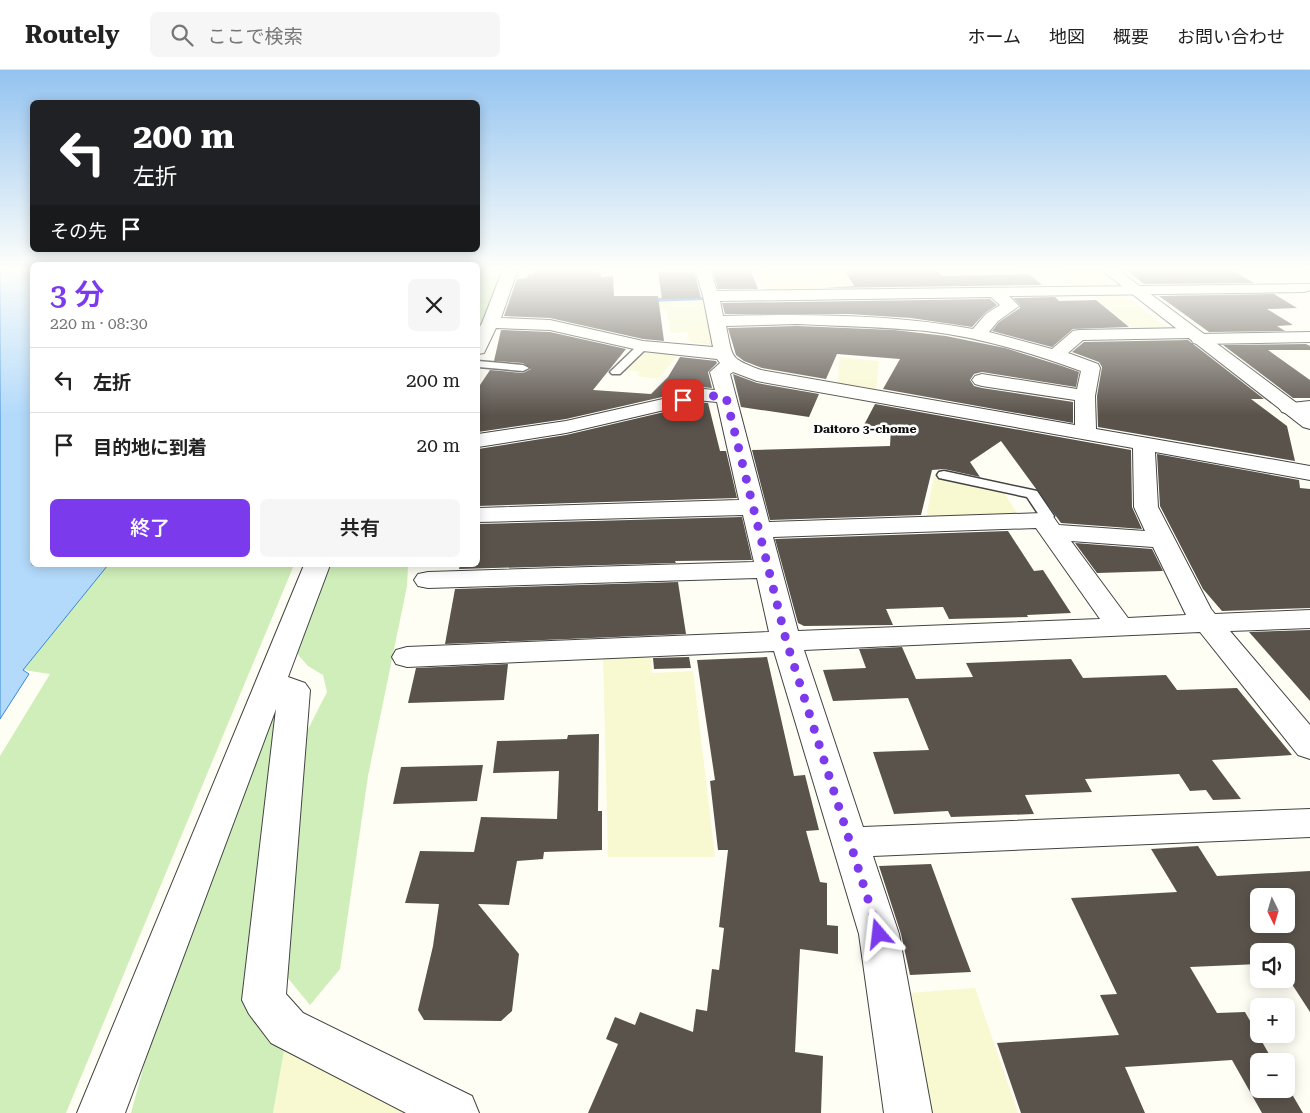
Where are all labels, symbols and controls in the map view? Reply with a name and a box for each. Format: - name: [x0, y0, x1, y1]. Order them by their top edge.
- search box: [150, 12, 500, 57]
- text: Routely: [25, 21, 120, 49]
- icon: search: [168, 21, 196, 49]
- text: ここで検索: [208, 25, 303, 48]
- text: ホーム: [968, 26, 1021, 47]
- text: 地図: [1049, 26, 1085, 47]
- text: 概要: [1113, 26, 1149, 47]
- text: お問い合わせ: [1177, 26, 1285, 47]
- text: 200 m: [133, 116, 234, 157]
- icon: left: [50, 120, 115, 185]
- text: 左折: [133, 164, 177, 189]
- icon: arrive: [117, 215, 145, 243]
- text: その先: [50, 220, 107, 243]
- text: 3 分: [50, 277, 104, 312]
- button: close: [408, 279, 460, 331]
- text: 220 m · 08:30: [50, 314, 148, 333]
- icon: left: [50, 366, 78, 394]
- text: 200 m: [406, 369, 460, 392]
- text: 左折: [93, 371, 131, 394]
- pin: [662, 379, 704, 421]
- icon: arrive: [669, 386, 697, 414]
- district label: Daitoro 3-chome: [814, 422, 916, 436]
- icon: arrive: [50, 431, 78, 459]
- text: 20 m: [417, 434, 460, 457]
- text: 目的地に到着: [93, 436, 207, 459]
- button: 終了: [50, 499, 250, 557]
- button: 共有: [260, 499, 460, 557]
- north arrow: [1250, 888, 1295, 932]
- map controls: [1250, 888, 1295, 1098]
- position arrow: [852, 907, 904, 959]
- button: sound: [1250, 943, 1295, 988]
- button: +: [1250, 998, 1295, 1043]
- button: −: [1250, 1053, 1295, 1098]

